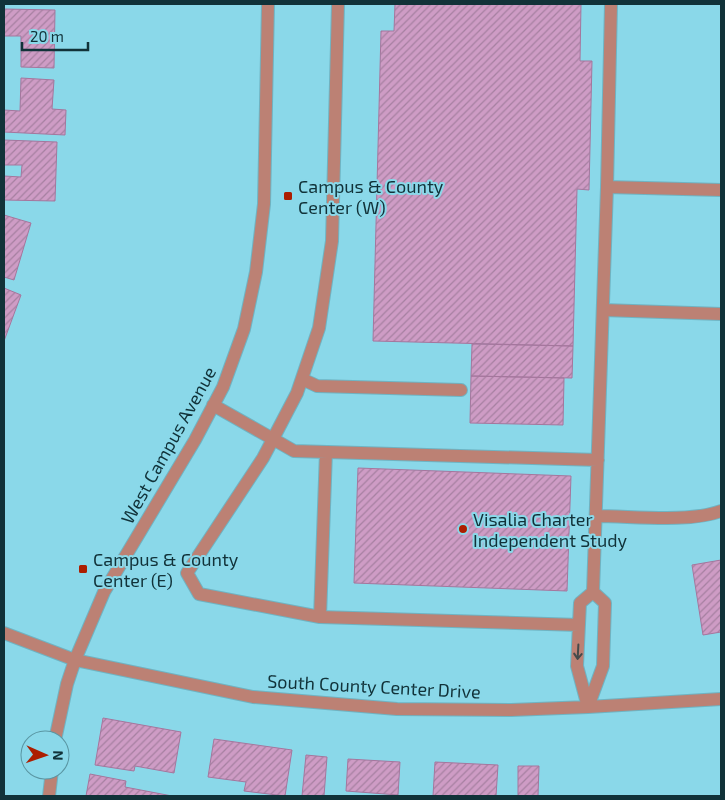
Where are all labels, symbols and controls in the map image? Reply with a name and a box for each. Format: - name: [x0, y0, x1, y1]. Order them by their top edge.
- scale bar: [22, 20, 89, 52]
- text: 20 m: [30, 27, 64, 45]
- place label: Campus & County Center (W): [298, 175, 444, 218]
- marker: Campus & County Center (W): [282, 190, 294, 202]
- street label: West Campus Avenue: [116, 363, 220, 527]
- place label: Visalia Charter Independent Study: [473, 508, 627, 551]
- marker: Visalia Charter Independent Study: [457, 523, 469, 535]
- place label: Campus & County Center (E): [93, 548, 239, 591]
- marker: Campus & County Center (E): [77, 563, 89, 575]
- one-way arrow: [573, 643, 582, 659]
- street label: South County Center Drive: [267, 669, 481, 703]
- north arrow: [20, 730, 70, 780]
- text: N: [50, 750, 67, 761]

